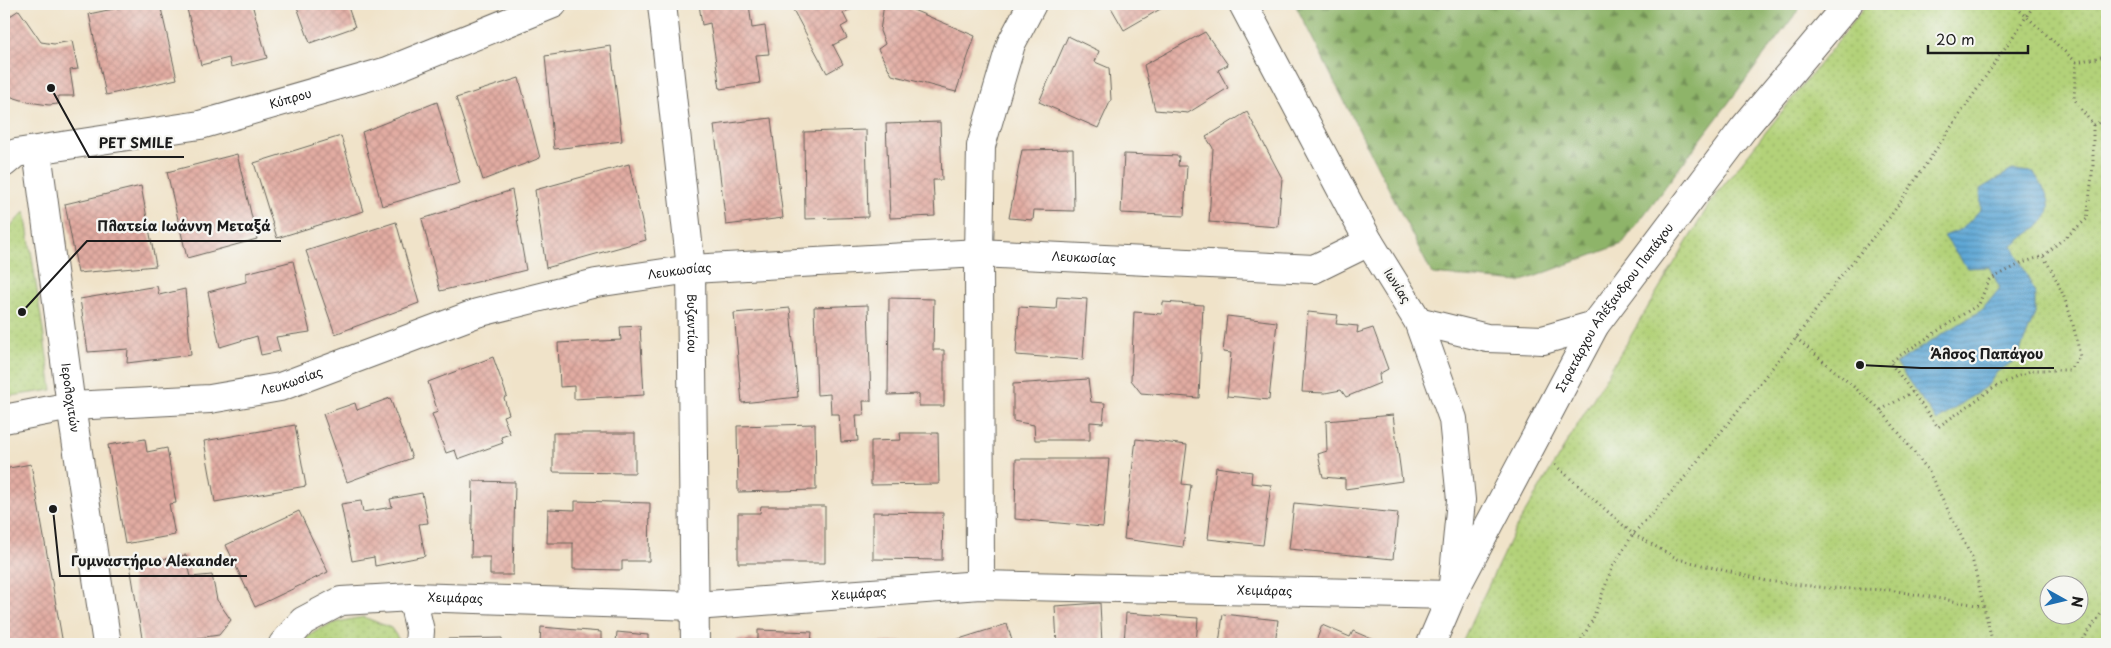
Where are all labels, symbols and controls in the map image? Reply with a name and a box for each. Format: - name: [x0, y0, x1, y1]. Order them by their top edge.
- scale bar: [1928, 22, 2028, 54]
- text: 20 m: [1936, 27, 1975, 50]
- street label: Κύπρου: [267, 83, 314, 113]
- callout: PET SMILE: [89, 128, 184, 157]
- text: PET SMILE: [99, 132, 174, 153]
- callout: Πλατεία Ιωάννη Μεταξά: [87, 212, 281, 241]
- text: Πλατεία Ιωάννη Μεταξά: [97, 215, 271, 236]
- street label: Στρατάρχου Αλέξανδρου Παπάγου: [1551, 219, 1677, 395]
- street label: Λευκωσίας: [1051, 246, 1116, 268]
- street label: Λευκωσίας: [646, 258, 712, 283]
- street label: Ιωνίας: [1380, 265, 1416, 306]
- street label: Βυζαντίου: [683, 294, 702, 353]
- callout: Άλσος Παπάγου: [1921, 339, 2054, 368]
- text: Άλσος Παπάγου: [1931, 343, 2043, 364]
- street label: Ιερολοχιτών: [57, 362, 85, 434]
- street label: Λευκωσίας: [259, 362, 325, 398]
- callout: Γυμναστήριο Alexander: [60, 547, 247, 576]
- text: Γυμναστήριο Alexander: [71, 550, 238, 571]
- north arrow: [2038, 576, 2088, 626]
- street label: Χειμάρας: [1237, 580, 1292, 600]
- street label: Χειμάρας: [831, 582, 887, 604]
- street label: Χειμάρας: [427, 588, 483, 607]
- text: N: [2066, 595, 2089, 609]

